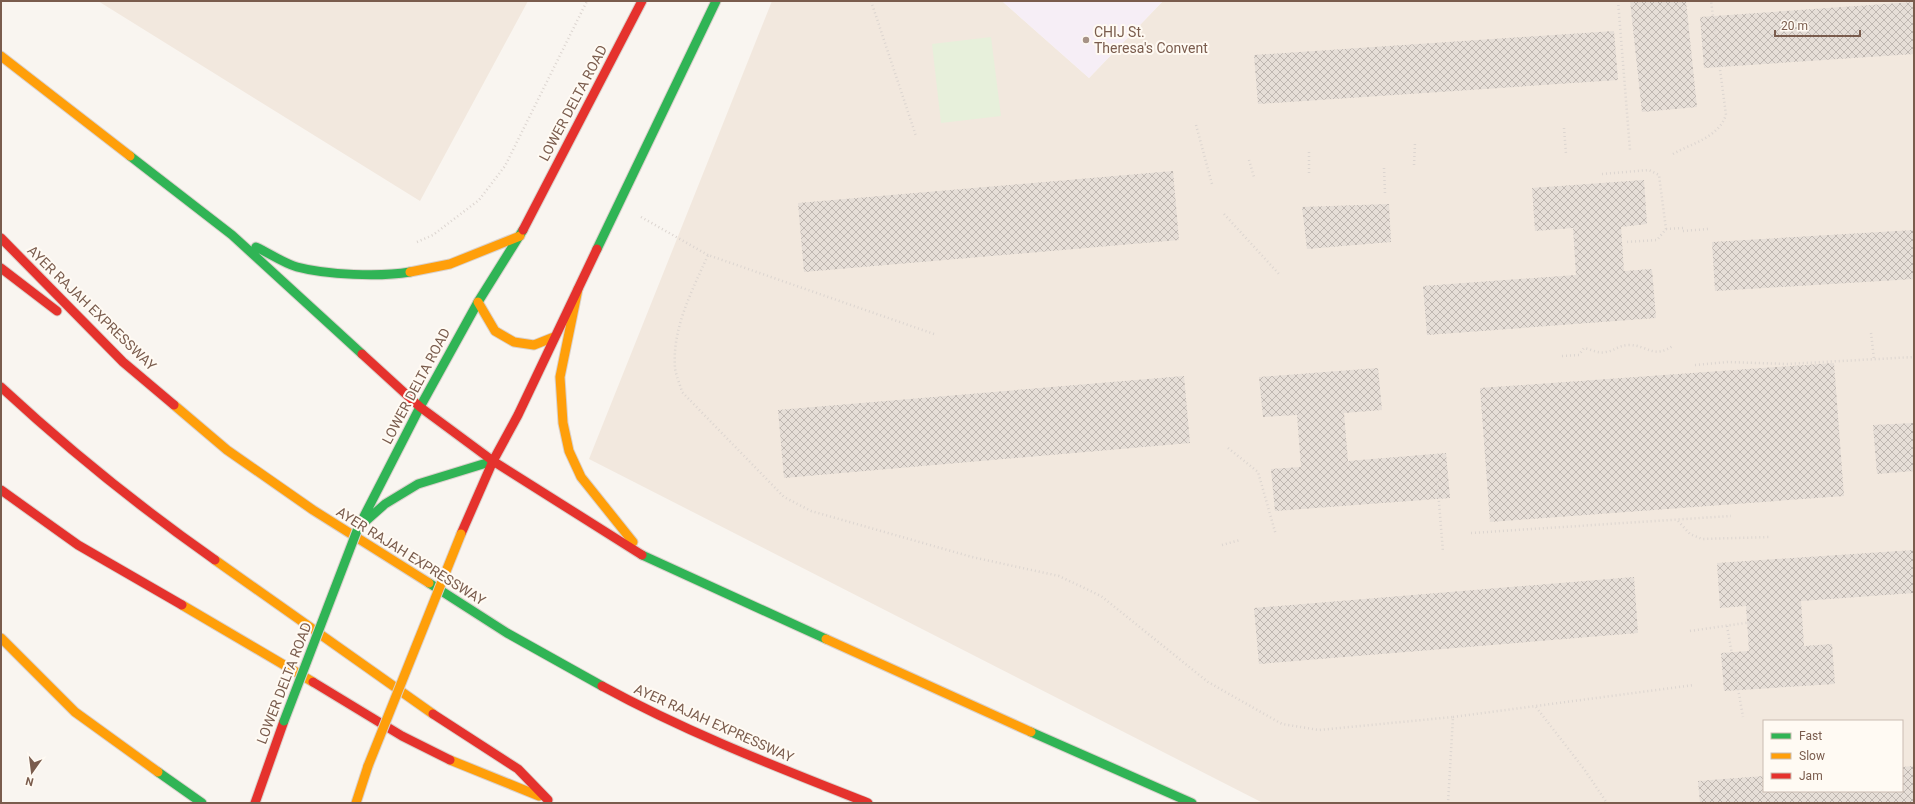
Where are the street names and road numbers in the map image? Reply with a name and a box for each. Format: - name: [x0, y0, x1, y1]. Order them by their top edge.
- street label: LOWER DELTA ROAD: [536, 42, 610, 164]
- street label: AYER RAJAH EXPRESSWAY: [24, 242, 160, 374]
- street label: LOWER DELTA ROAD: [379, 325, 453, 447]
- street label: AYER RAJAH EXPRESSWAY: [334, 503, 489, 609]
- street label: LOWER DELTA ROAD: [253, 620, 315, 746]
- street label: AYER RAJAH EXPRESSWAY: [632, 681, 797, 766]

